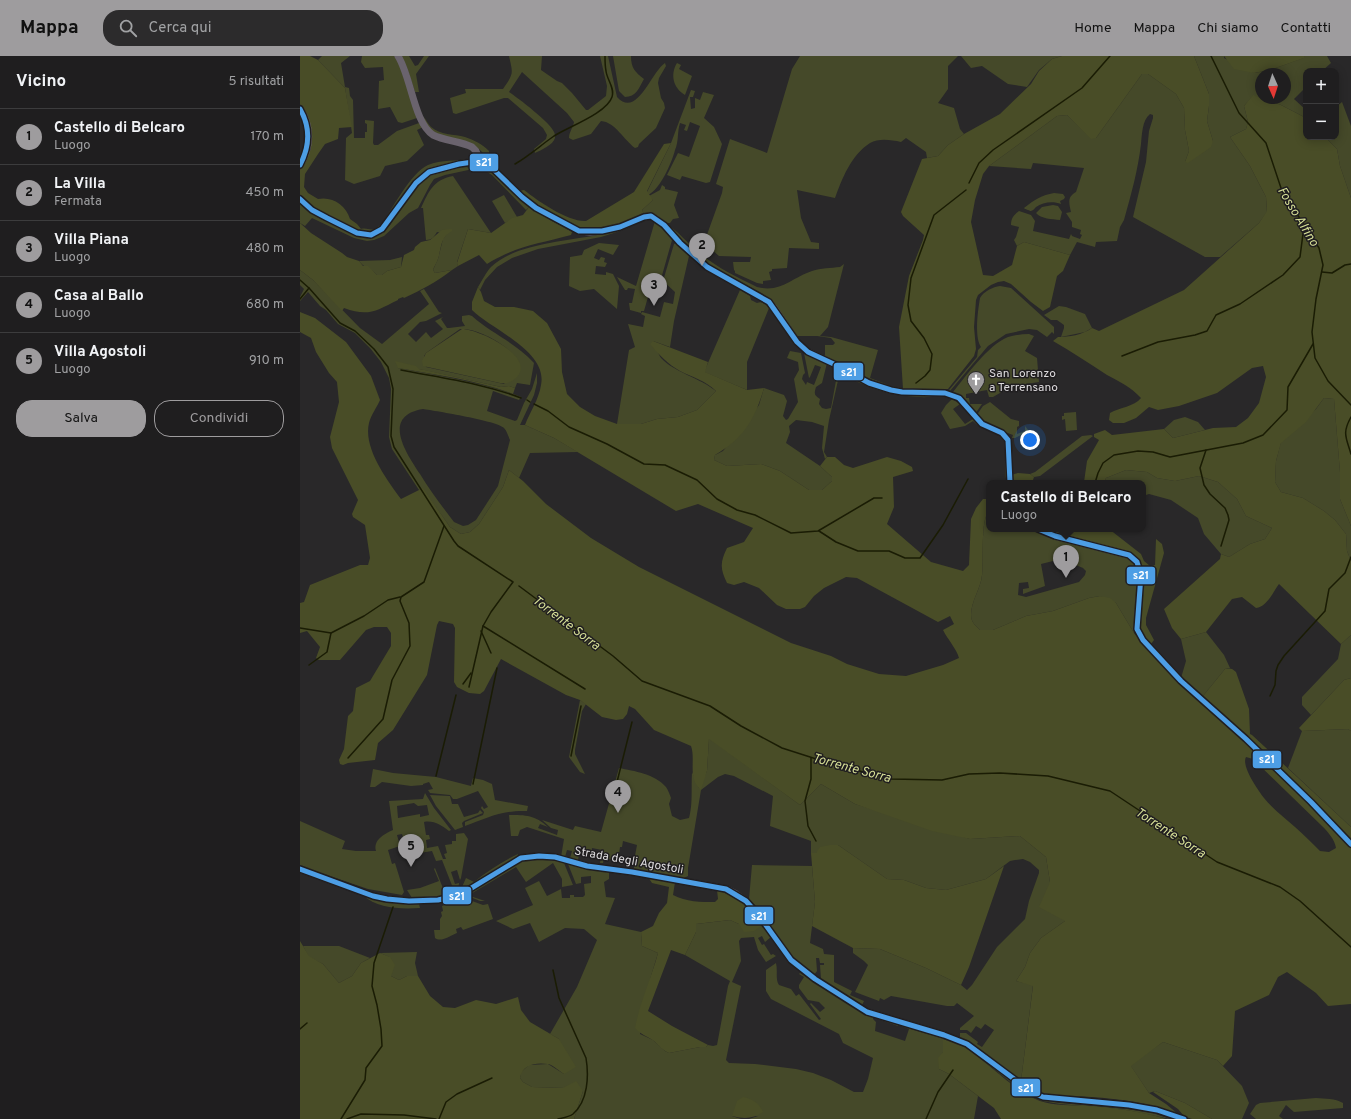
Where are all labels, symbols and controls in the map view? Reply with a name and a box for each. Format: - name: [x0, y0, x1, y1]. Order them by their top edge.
- search box: [103, 10, 383, 46]
- text: Mappa: [20, 16, 79, 40]
- icon: search: [117, 17, 139, 39]
- text: Cerca qui: [149, 19, 212, 38]
- text: Home: [1074, 20, 1111, 37]
- text: Mappa: [1133, 20, 1175, 37]
- text: Chi siamo: [1197, 20, 1259, 37]
- text: Contatti: [1281, 20, 1331, 37]
- north arrow: [1255, 68, 1291, 104]
- map controls: [1303, 68, 1339, 140]
- button: +: [1303, 68, 1339, 104]
- text: Vicino: [16, 71, 66, 93]
- text: 5 risultati: [229, 74, 284, 90]
- button: −: [1303, 104, 1339, 140]
- text: Castello di Belcaro: [54, 119, 185, 138]
- text: 1: [26, 129, 32, 145]
- text: 170 m: [250, 129, 284, 145]
- text: Luogo: [54, 138, 91, 154]
- line badge: s21: [469, 153, 499, 172]
- text: s21: [476, 156, 492, 170]
- text: La Villa: [54, 175, 106, 194]
- water label: Fosso Alfino: [1273, 184, 1321, 250]
- text: 2: [25, 185, 33, 201]
- text: 450 m: [245, 185, 284, 201]
- text: Fermata: [54, 194, 102, 210]
- text: Villa Piana: [54, 231, 129, 250]
- pin: 2: [689, 233, 715, 266]
- text: 3: [25, 241, 33, 257]
- text: 480 m: [246, 241, 284, 257]
- text: Luogo: [54, 250, 91, 266]
- pin: 3: [641, 273, 667, 306]
- text: Casa al Ballo: [54, 287, 144, 306]
- text: 4: [25, 297, 33, 313]
- text: 680 m: [246, 297, 284, 313]
- text: Luogo: [54, 306, 91, 322]
- text: Villa Agostoli: [54, 343, 146, 362]
- text: 5: [25, 353, 33, 369]
- text: 910 m: [249, 353, 284, 369]
- text: Luogo: [54, 362, 91, 378]
- line badge: s21: [833, 362, 864, 381]
- text: s21: [841, 366, 857, 380]
- place label: San Lorenzo a Terrensano: [989, 366, 1058, 396]
- church icon: San Lorenzo a Terrensano: [966, 370, 986, 395]
- button: Salva: [16, 400, 146, 437]
- button: Condividi: [154, 400, 284, 437]
- your location: [1020, 430, 1040, 450]
- popup: [986, 480, 1146, 532]
- text: Castello di Belcaro: [1001, 489, 1131, 508]
- text: Luogo: [1001, 508, 1037, 524]
- pin: 1: [1053, 545, 1079, 578]
- line badge: s21: [1126, 566, 1156, 585]
- text: s21: [1133, 569, 1149, 583]
- water label: Torrente Sorra: [529, 593, 603, 654]
- line badge: s21: [1252, 750, 1282, 769]
- water label: Torrente Sorra: [811, 751, 893, 787]
- text: s21: [1259, 753, 1275, 767]
- pin: 4: [605, 780, 631, 813]
- water label: Torrente Sorra: [1132, 805, 1208, 862]
- pin: 5: [398, 834, 424, 867]
- street label: Strada degli Agostoli: [573, 843, 685, 878]
- line badge: s21: [442, 886, 472, 905]
- text: s21: [449, 890, 465, 904]
- line badge: s21: [744, 906, 774, 925]
- text: s21: [751, 910, 767, 924]
- line badge: s21: [1011, 1078, 1041, 1097]
- text: s21: [1018, 1082, 1034, 1096]

